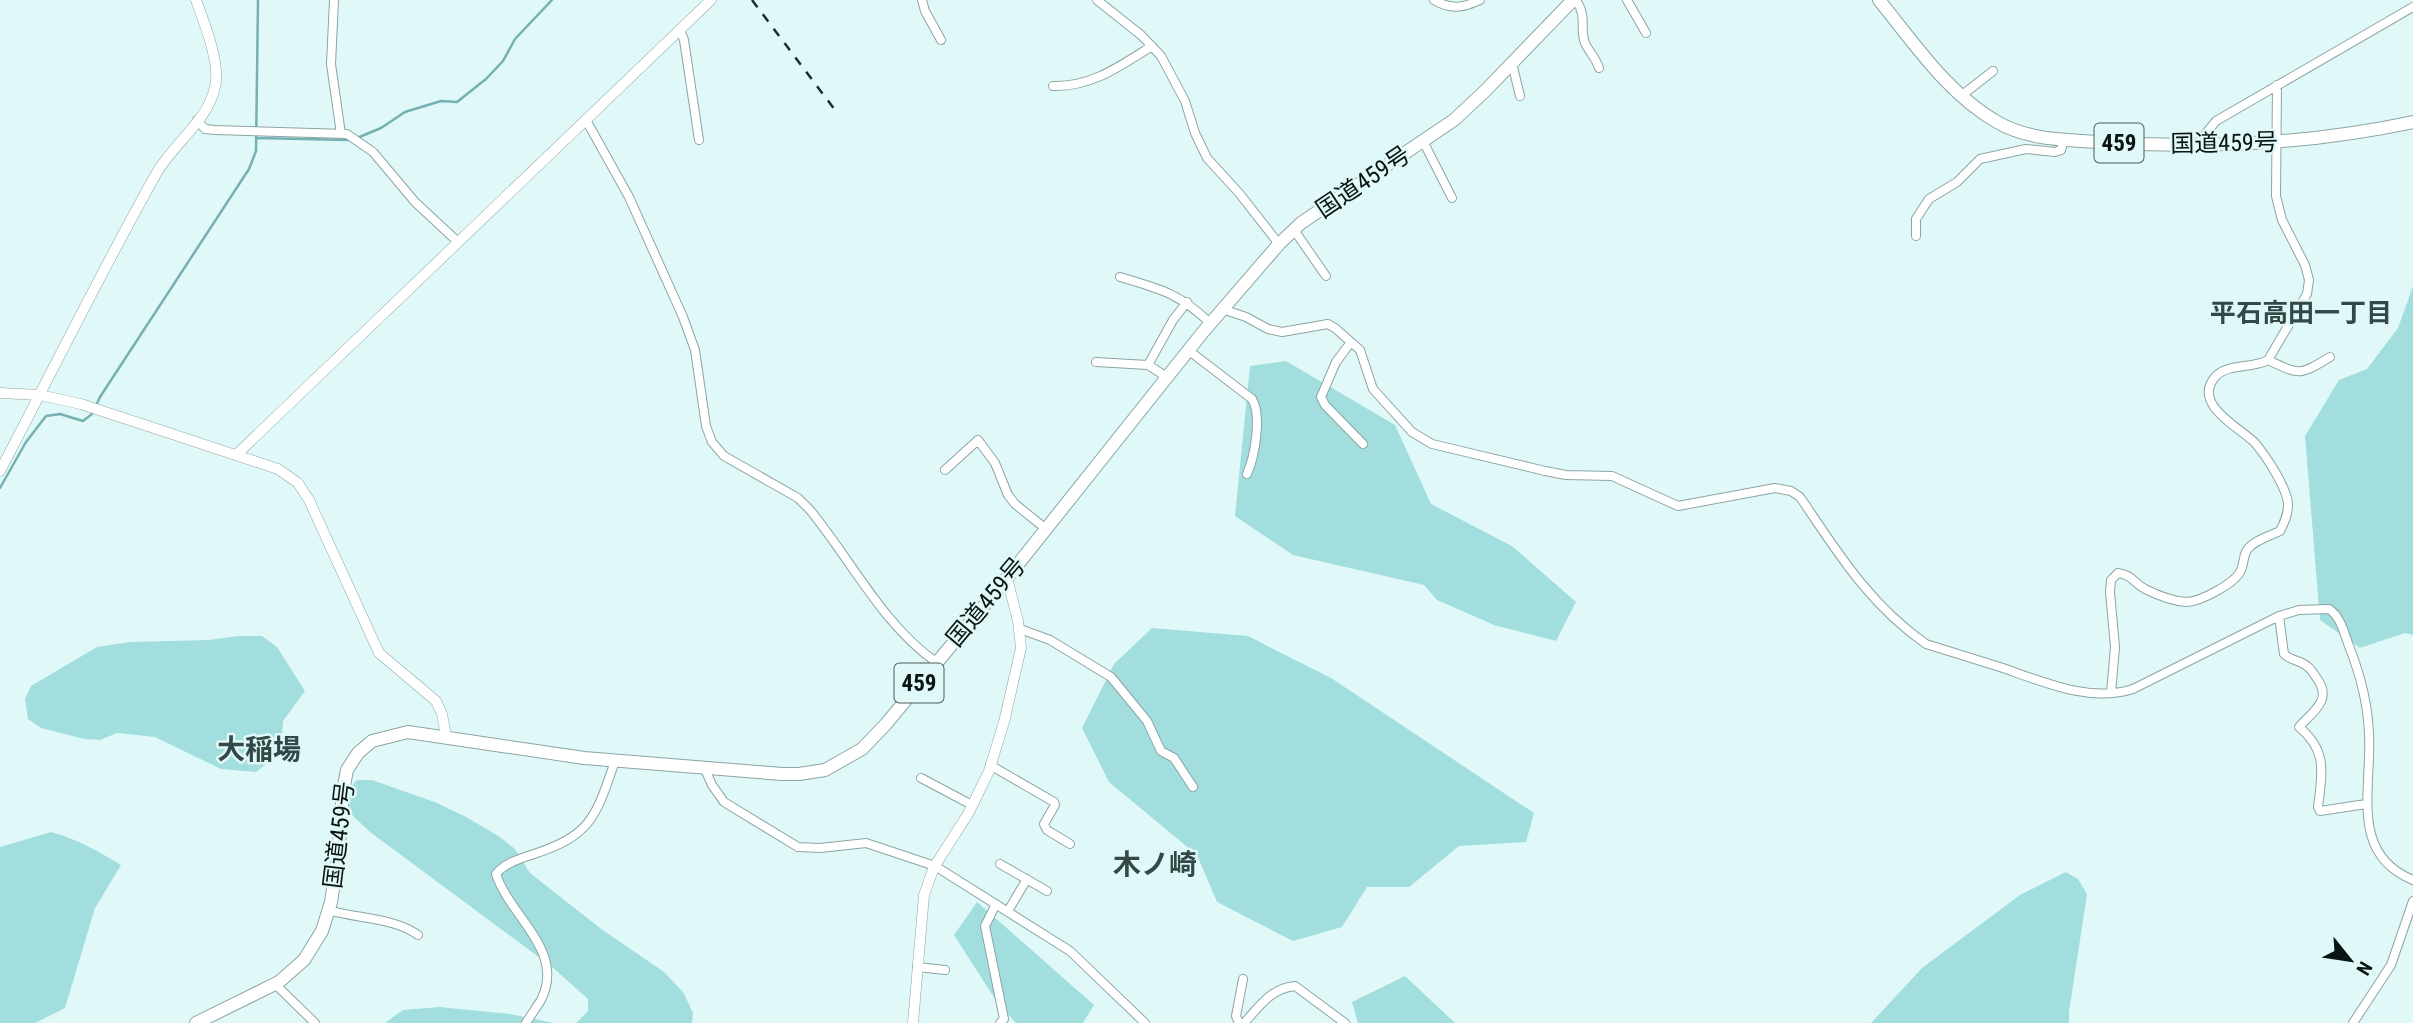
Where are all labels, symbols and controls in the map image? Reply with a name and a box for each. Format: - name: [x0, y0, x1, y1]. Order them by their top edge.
- road number: 459: [2094, 124, 2144, 162]
- street label: 国道459号: [2170, 128, 2278, 158]
- street label: 国道459号: [1311, 140, 1415, 224]
- district label: 平石高田一丁目: [2210, 298, 2392, 328]
- street label: 国道459号: [941, 552, 1031, 652]
- road number: 459: [894, 664, 944, 702]
- district label: 大稲場: [217, 733, 301, 766]
- street label: 国道459号: [319, 780, 359, 890]
- district label: 木ノ崎: [1113, 848, 1197, 881]
- north arrow: [2315, 925, 2385, 995]
- text: N: [2351, 957, 2377, 979]

